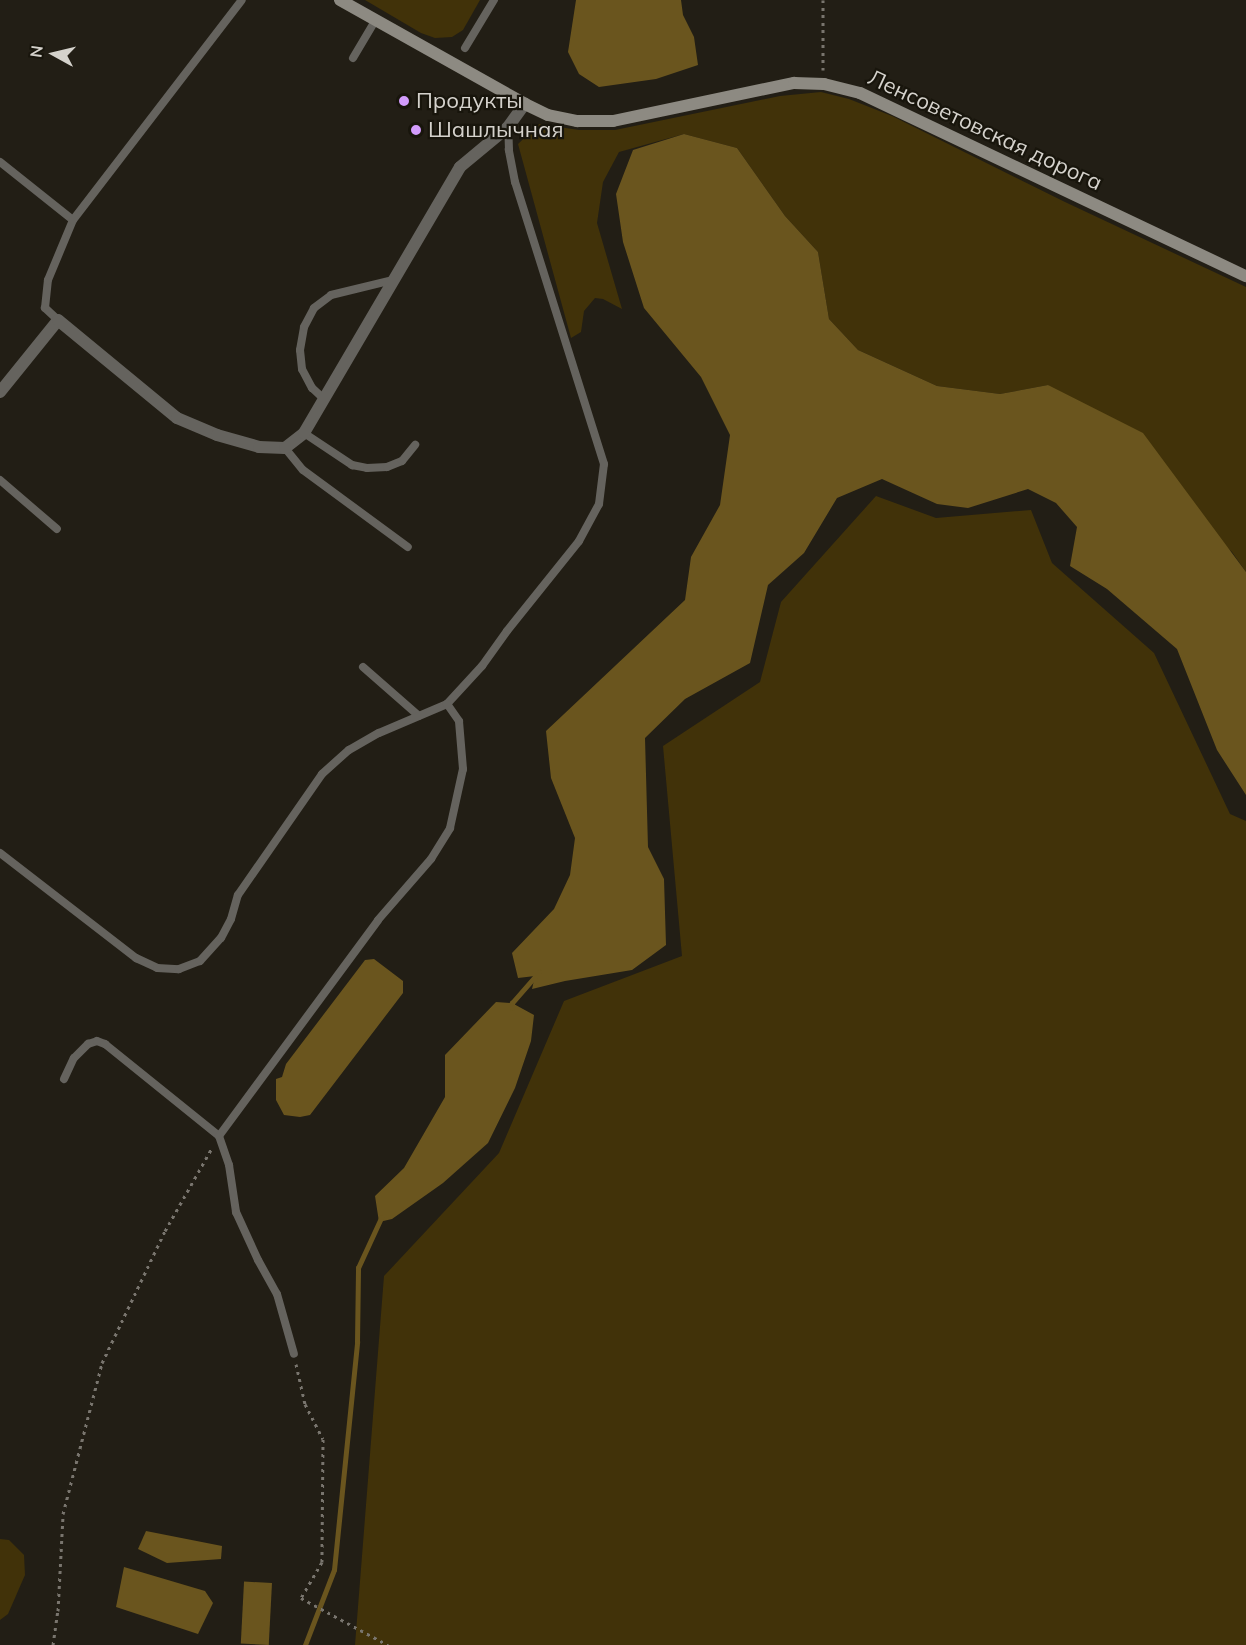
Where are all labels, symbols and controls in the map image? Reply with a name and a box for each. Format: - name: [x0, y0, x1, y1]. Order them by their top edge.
- north arrow: [24, 24, 84, 84]
- text: N: [25, 44, 47, 59]
- street label: Ленсоветовская дорога: [864, 64, 1106, 196]
- place label: Продукты: [416, 88, 523, 114]
- marker: Продукты: [397, 94, 411, 108]
- place label: Шашлычная: [428, 117, 564, 143]
- marker: Шашлычная: [409, 123, 423, 137]

